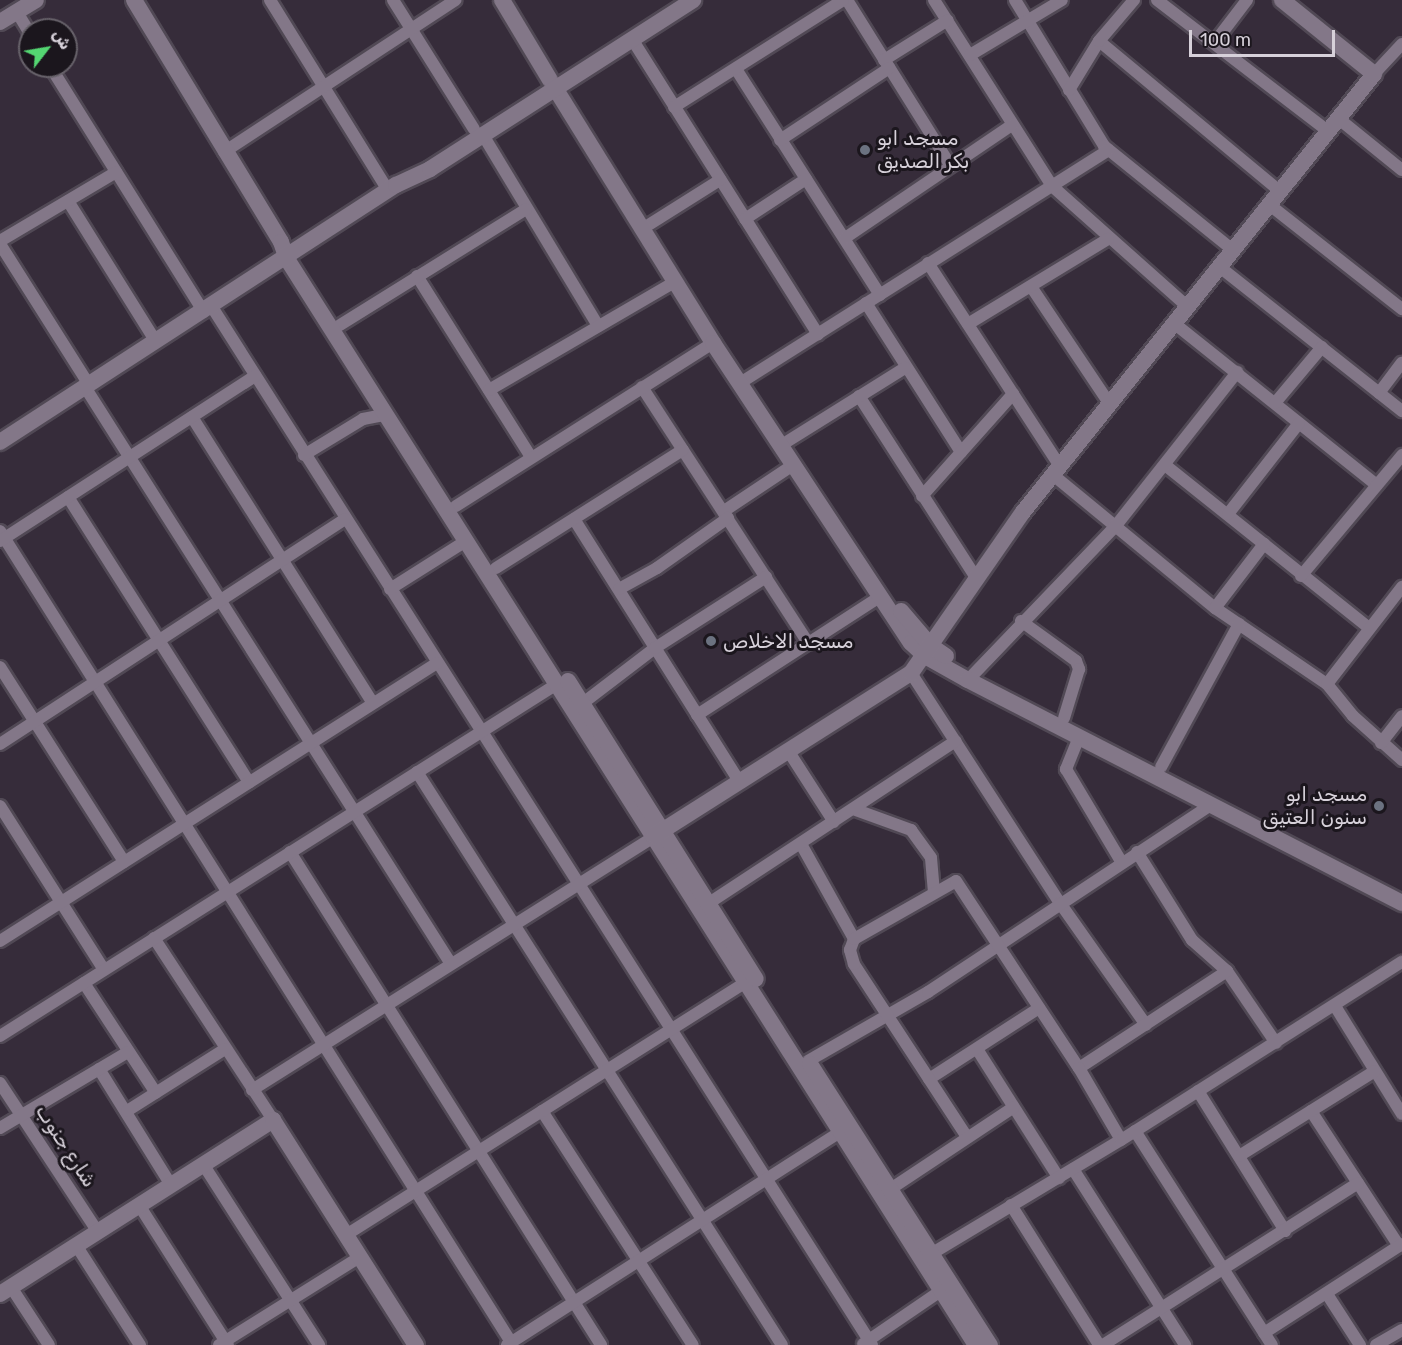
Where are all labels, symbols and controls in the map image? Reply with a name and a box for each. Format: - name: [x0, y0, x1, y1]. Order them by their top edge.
- north arrow: [18, 18, 78, 78]
- scale bar: [1192, 18, 1338, 56]
- text: ش: [49, 26, 76, 53]
- text: 100 m: [1200, 29, 1251, 51]
- place label: مسجد ابو بكر الصديق: [877, 126, 969, 173]
- marker: مسجد ابو بكر الصديق: [858, 143, 872, 157]
- place label: مسجد الاخلاص: [723, 629, 853, 653]
- marker: مسجد الاخلاص: [704, 634, 718, 648]
- place label: مسجد ابو سنون العتيق: [1263, 783, 1367, 830]
- marker: مسجد ابو سنون العتيق: [1372, 799, 1386, 813]
- street label: شارع جنوب: [30, 1100, 102, 1192]

